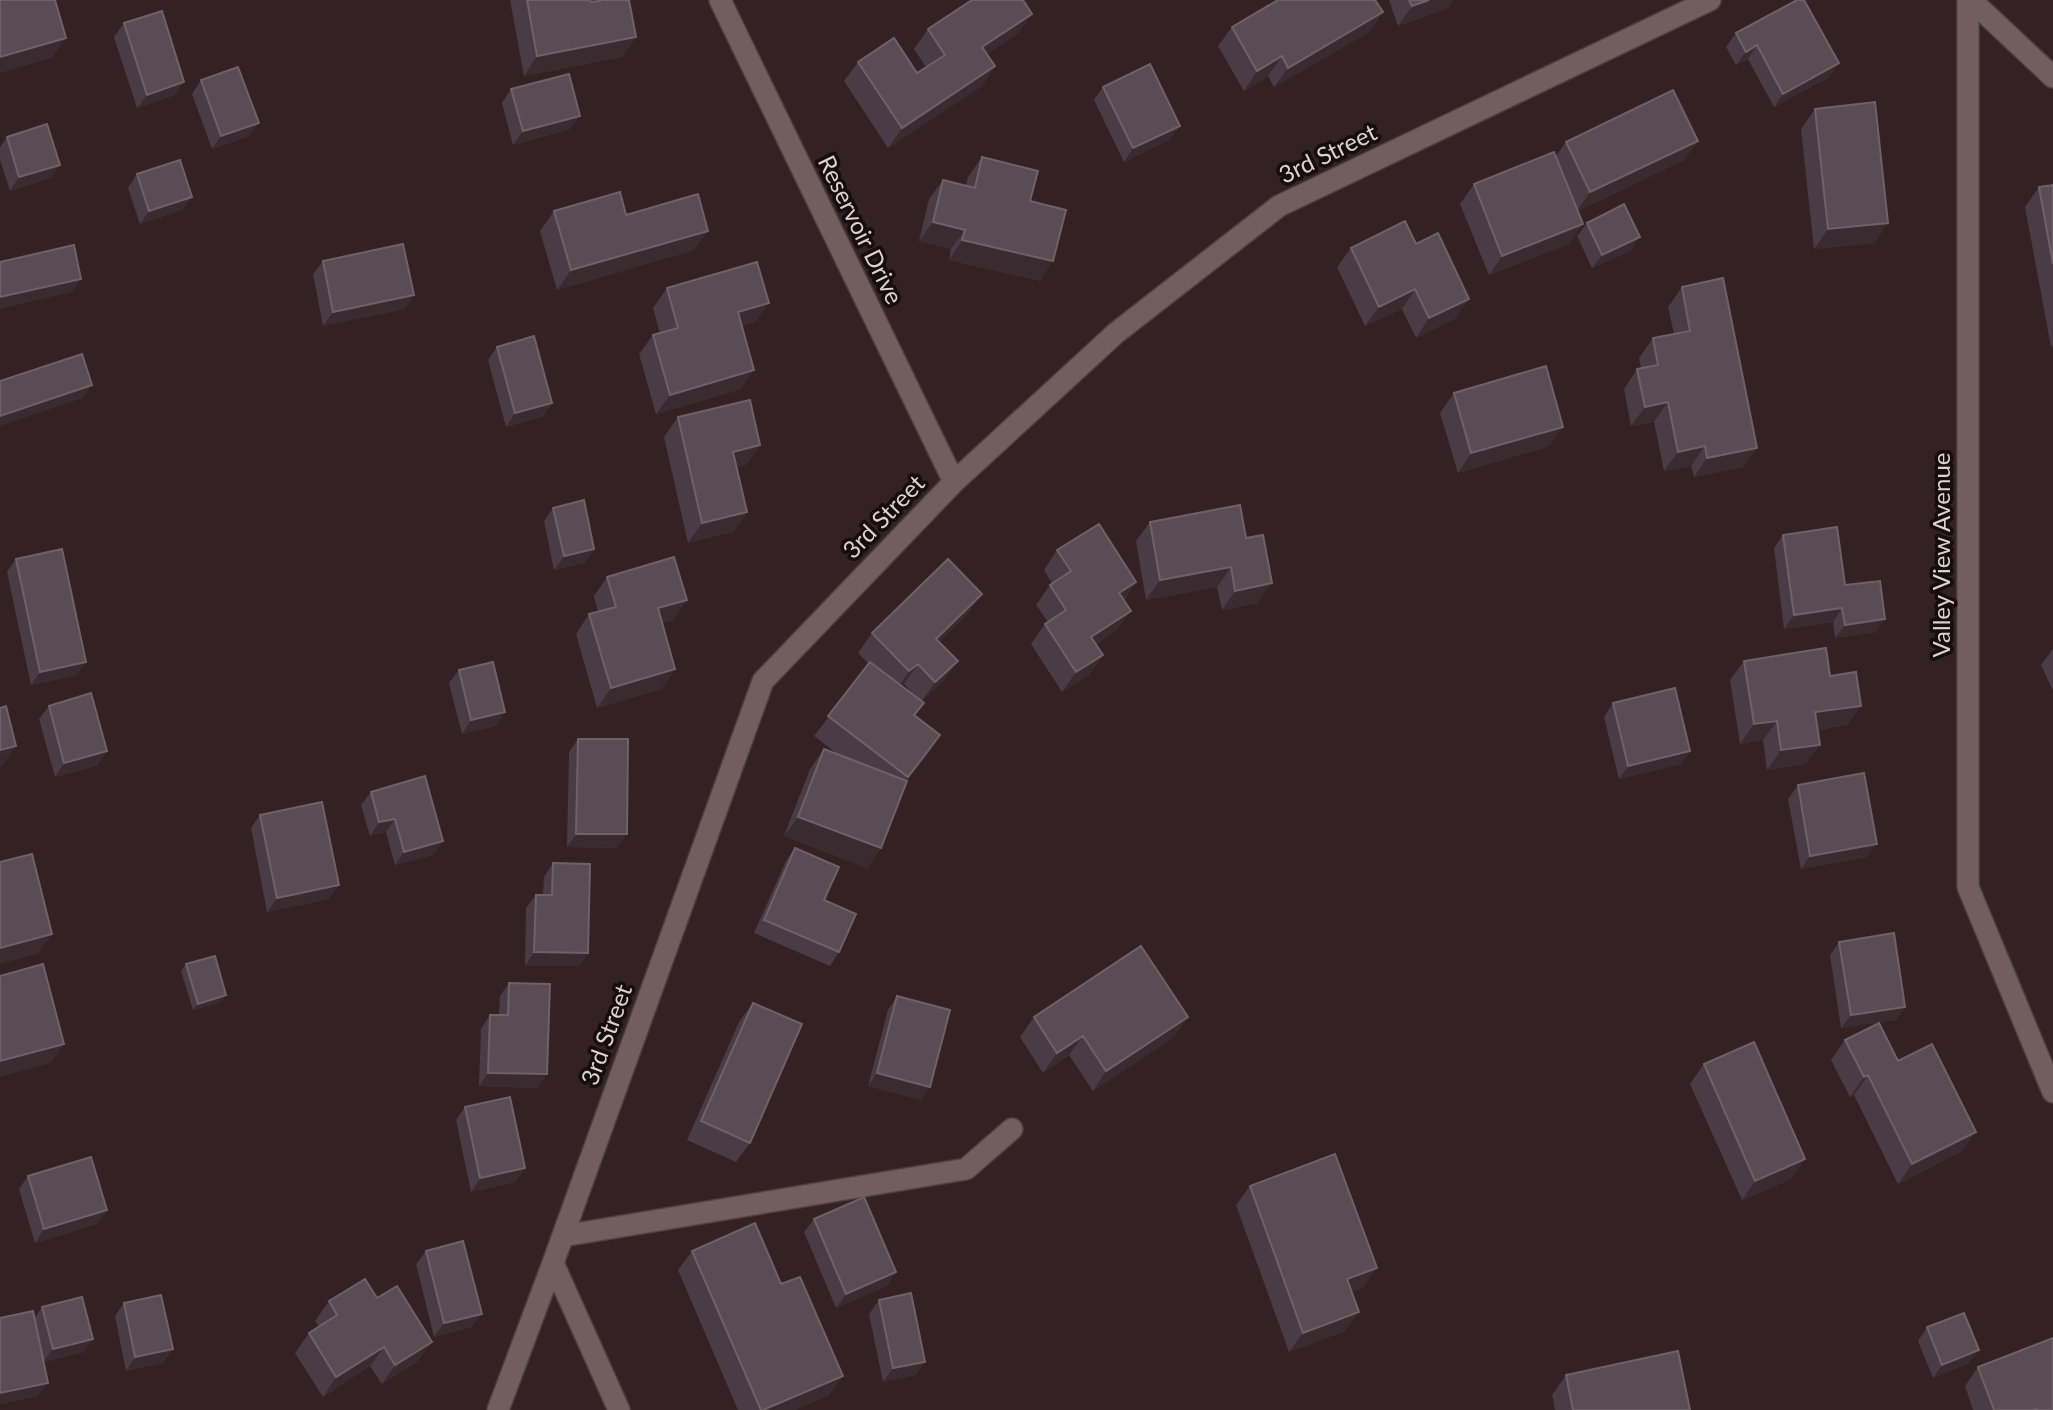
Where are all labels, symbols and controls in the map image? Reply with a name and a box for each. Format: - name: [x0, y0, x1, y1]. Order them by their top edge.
- street label: 3rd Street: [1274, 116, 1381, 189]
- street label: Reservoir Drive: [813, 150, 910, 308]
- street label: Valley View Avenue: [1926, 453, 1955, 657]
- street label: 3rd Street: [836, 468, 930, 564]
- street label: 3rd Street: [574, 980, 637, 1089]

